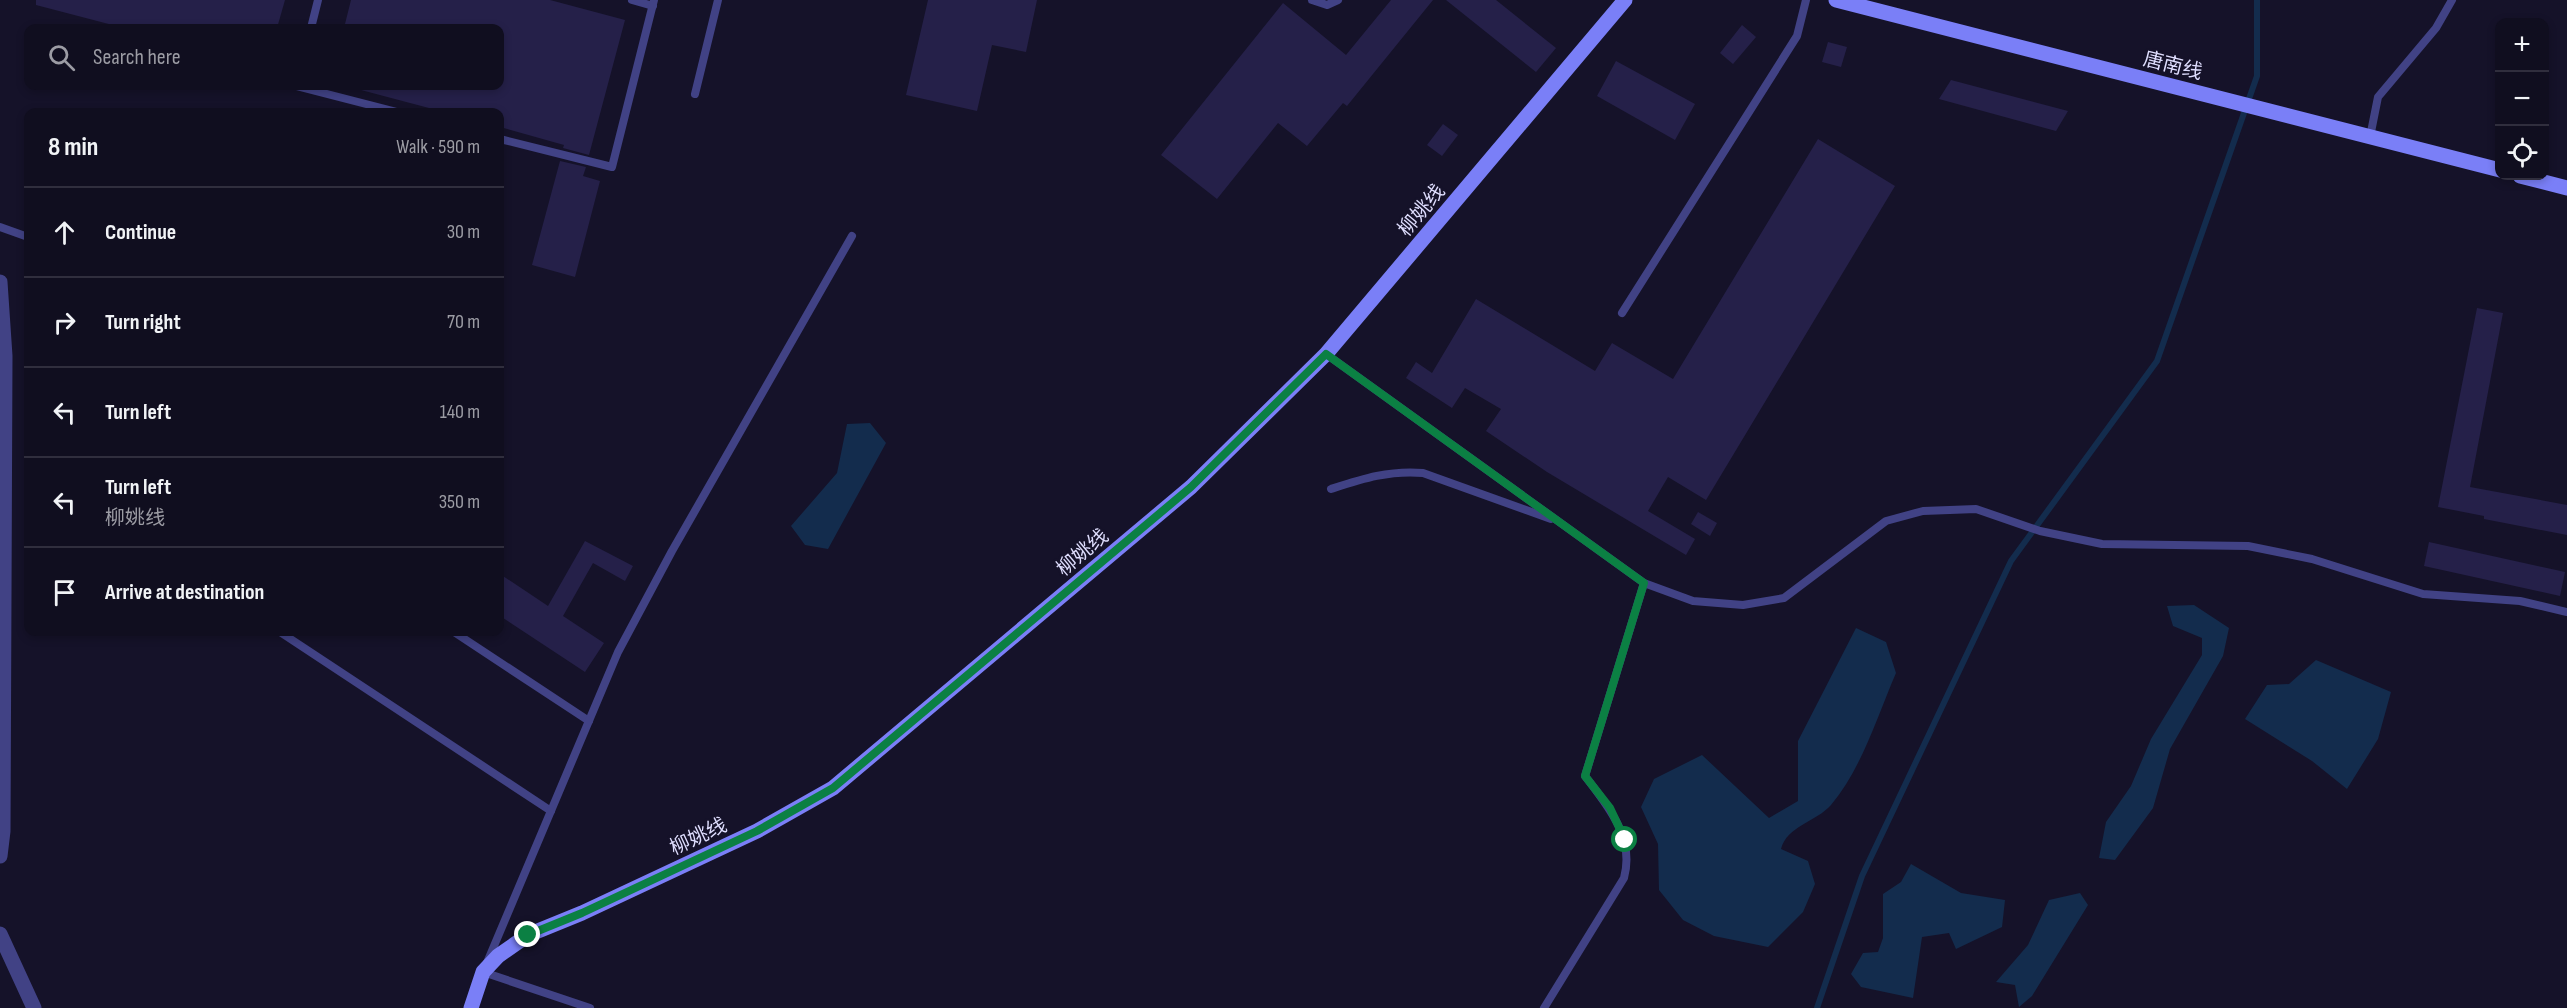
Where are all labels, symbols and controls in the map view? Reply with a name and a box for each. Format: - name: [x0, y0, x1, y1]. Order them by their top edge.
- map controls: [2495, 18, 2549, 180]
- button: +: [2495, 18, 2549, 72]
- search box: [24, 24, 504, 90]
- icon: search: [45, 41, 78, 74]
- text: Search here: [93, 44, 180, 71]
- street label: 唐南线: [2141, 47, 2205, 85]
- button: −: [2495, 72, 2549, 126]
- button: locate: [2495, 126, 2549, 180]
- text: 8 min: [48, 132, 98, 163]
- text: Walk · 590 m: [396, 135, 480, 159]
- street label: 柳姚线: [1393, 180, 1450, 241]
- icon: ahead: [48, 216, 81, 249]
- text: Continue: [105, 219, 176, 246]
- text: 30 m: [447, 220, 480, 244]
- icon: right: [48, 306, 81, 339]
- text: Turn right: [105, 309, 181, 336]
- text: 70 m: [447, 310, 480, 334]
- icon: left: [48, 396, 81, 429]
- text: Turn left: [105, 399, 171, 426]
- text: 140 m: [440, 400, 480, 424]
- text: Turn left: [105, 474, 171, 501]
- icon: left: [48, 486, 81, 519]
- text: 350 m: [439, 490, 480, 514]
- text: 柳姚线: [105, 506, 165, 530]
- street label: 柳姚线: [1052, 524, 1113, 581]
- icon: arrive: [48, 576, 81, 609]
- text: Arrive at destination: [105, 579, 264, 606]
- street label: 柳姚线: [666, 813, 731, 860]
- route start: [1611, 826, 1637, 852]
- route end: [514, 921, 540, 947]

